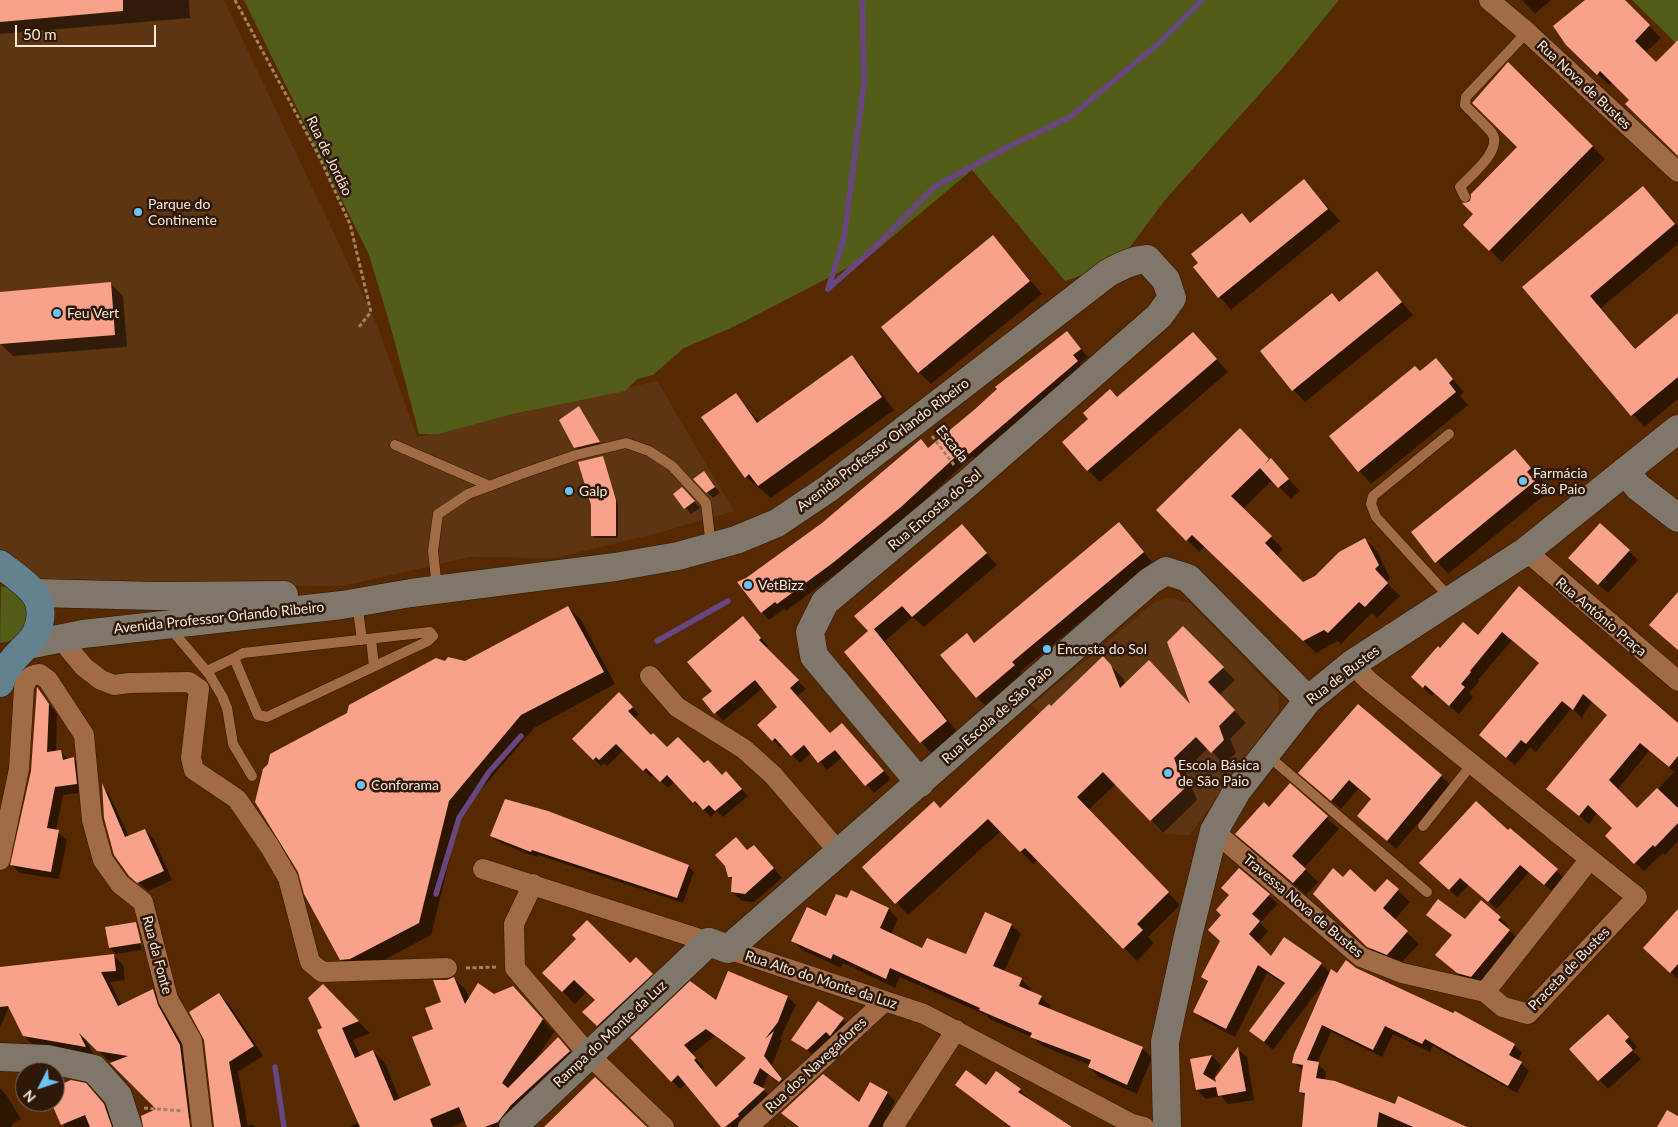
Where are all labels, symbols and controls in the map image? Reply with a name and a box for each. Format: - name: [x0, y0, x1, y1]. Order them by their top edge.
- scale bar: [18, 15, 159, 47]
- text: 50 m: [23, 25, 57, 43]
- street label: Rua Nova de Bustes: [1533, 37, 1635, 133]
- street label: Rua de Jordão: [302, 113, 356, 199]
- place label: Parque do Continente: [148, 196, 217, 228]
- marker: Parque do Continente: [132, 206, 144, 218]
- place label: Feu Vert: [67, 305, 119, 321]
- marker: Feu Vert: [51, 307, 63, 319]
- street label: Avenida Professor Orlando Ribeiro: [793, 375, 973, 515]
- street label: Escada: [932, 422, 972, 466]
- place label: Farmácia São Paio: [1533, 465, 1587, 498]
- street label: Rua Encosta do Sol: [885, 466, 985, 554]
- marker: Farmácia São Paio: [1517, 475, 1529, 487]
- place label: Galp: [579, 483, 607, 499]
- marker: Galp: [563, 485, 575, 497]
- street label: Rua António Praça: [1552, 574, 1650, 660]
- place label: VetBizz: [758, 577, 804, 593]
- marker: VetBizz: [742, 579, 754, 591]
- street label: Avenida Professor Orlando Ribeiro: [113, 599, 325, 637]
- place label: Encosta do Sol: [1057, 641, 1147, 657]
- street label: Rua de Bustes: [1303, 642, 1383, 708]
- marker: Encosta do Sol: [1041, 643, 1053, 655]
- street label: Rua Escola de São Paio: [938, 663, 1056, 767]
- place label: Escola Básica de São Paio: [1178, 757, 1259, 790]
- marker: Escola Básica de São Paio: [1162, 767, 1174, 779]
- place label: Conforama: [371, 777, 439, 793]
- marker: Conforama: [355, 779, 367, 791]
- street label: Travessa Nova de Bustes: [1240, 851, 1366, 961]
- street label: Rua da Fonte: [138, 914, 176, 996]
- street label: Praceta de Bustes: [1525, 924, 1613, 1014]
- street label: Rua Alto do Monte da Luz: [743, 947, 899, 1013]
- street label: Rampa do Monte da Luz: [550, 977, 670, 1091]
- street label: Rua dos Navegadores: [762, 1014, 870, 1116]
- north arrow: [15, 1062, 65, 1112]
- text: N: [19, 1087, 39, 1106]

